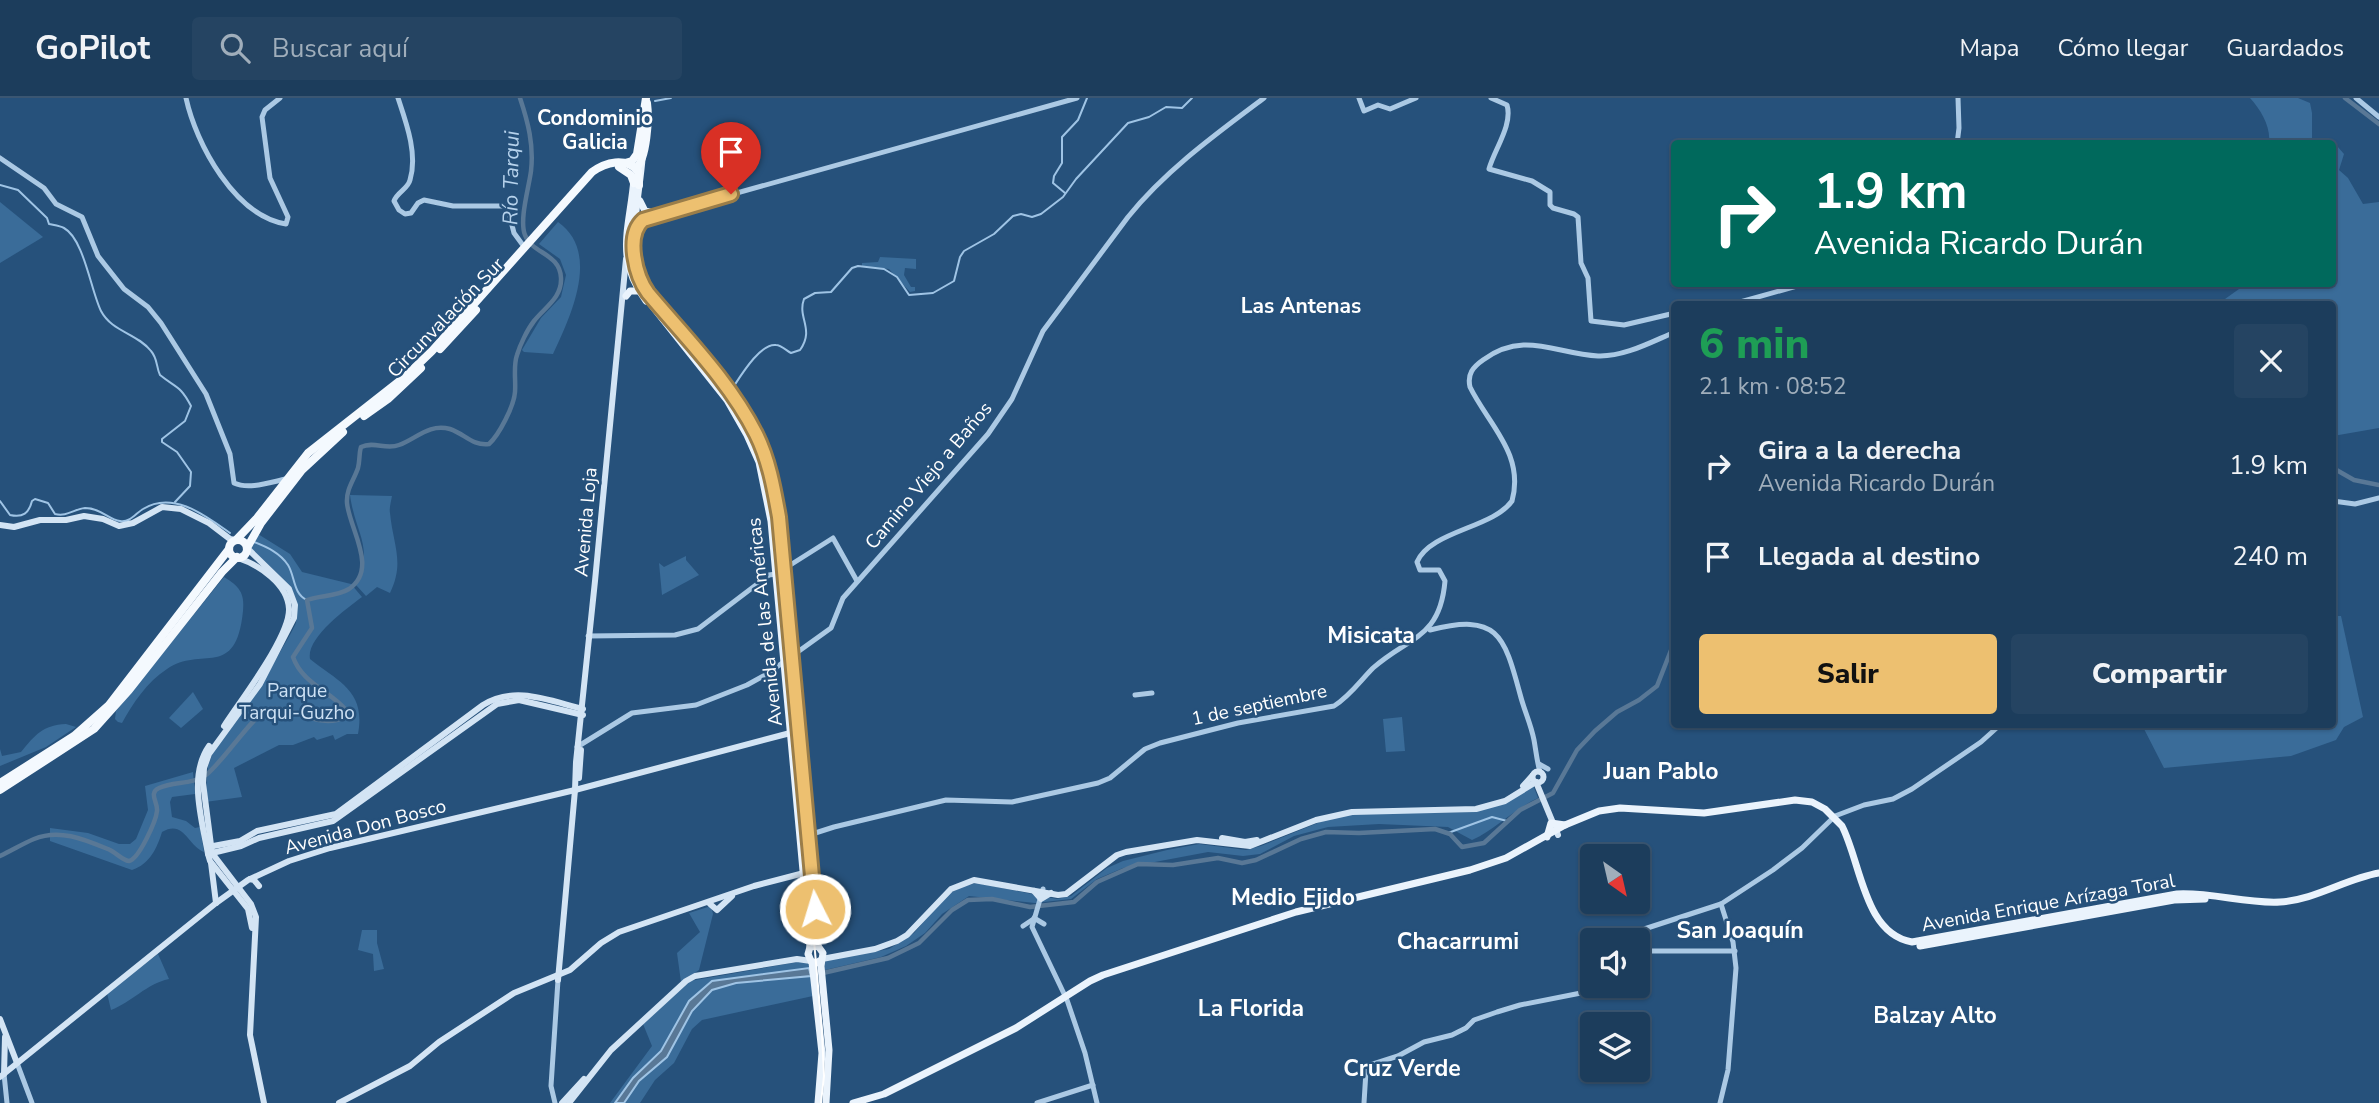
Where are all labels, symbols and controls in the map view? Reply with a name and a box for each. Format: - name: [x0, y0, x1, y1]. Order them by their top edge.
- search box: [192, 17, 682, 80]
- text: GoPilot: [35, 26, 150, 71]
- icon: search: [216, 29, 254, 67]
- text: Buscar aquí: [272, 31, 408, 66]
- text: Mapa: [1959, 32, 2019, 64]
- text: Cómo llegar: [2057, 32, 2188, 64]
- text: Guardados: [2226, 32, 2344, 64]
- district label: Condominio Galicia: [537, 104, 653, 156]
- pin: [701, 122, 761, 194]
- water label: Río Tarqui: [496, 129, 526, 225]
- icon: arrive: [712, 133, 750, 171]
- text: 1.9 km: [1814, 158, 1967, 225]
- icon: right: [1699, 168, 1790, 259]
- text: Avenida Ricardo Durán: [1814, 222, 2144, 265]
- street label: Circunvalación Sur: [381, 252, 510, 384]
- district label: Las Antenas: [1241, 292, 1361, 320]
- text: 6 min: [1699, 316, 1809, 373]
- button: close: [2234, 324, 2308, 398]
- text: 2.1 km · 08:52: [1699, 371, 1846, 402]
- street label: Camino Viejo a Baños: [859, 396, 998, 555]
- text: Gira a la derecha: [1758, 433, 1961, 468]
- icon: right: [1699, 447, 1737, 485]
- text: 1.9 km: [2229, 448, 2308, 483]
- street label: Avenida Loja: [568, 466, 604, 578]
- text: Avenida Ricardo Durán: [1758, 468, 1995, 499]
- street label: Avenida de las Américas: [741, 516, 789, 727]
- icon: arrive: [1699, 538, 1737, 576]
- text: Llegada al destino: [1758, 539, 1980, 574]
- text: 240 m: [2232, 539, 2308, 574]
- district label: Misicata: [1327, 620, 1415, 651]
- button: Salir: [1699, 634, 1997, 714]
- button: Compartir: [2011, 634, 2308, 714]
- park label: Parque Tarqui-Guzho: [239, 678, 355, 726]
- street label: 1 de septiembre: [1189, 678, 1329, 732]
- district label: Juan Pablo: [1602, 756, 1719, 787]
- street label: Avenida Don Bosco: [282, 793, 449, 861]
- north arrow: [1580, 844, 1650, 914]
- map controls: [1580, 844, 1650, 1082]
- street label: Avenida Enrique Arízaga Toral: [1919, 868, 2177, 938]
- position arrow: [778, 872, 852, 946]
- district label: Medio Ejido: [1231, 882, 1355, 913]
- district label: San Joaquín: [1676, 915, 1804, 946]
- district label: Chacarrumi: [1397, 926, 1519, 957]
- button: sound: [1580, 928, 1650, 998]
- district label: La Florida: [1198, 993, 1304, 1024]
- district label: Balzay Alto: [1873, 1000, 1997, 1031]
- button: layers: [1580, 1012, 1650, 1082]
- district label: Cruz Verde: [1343, 1053, 1461, 1084]

